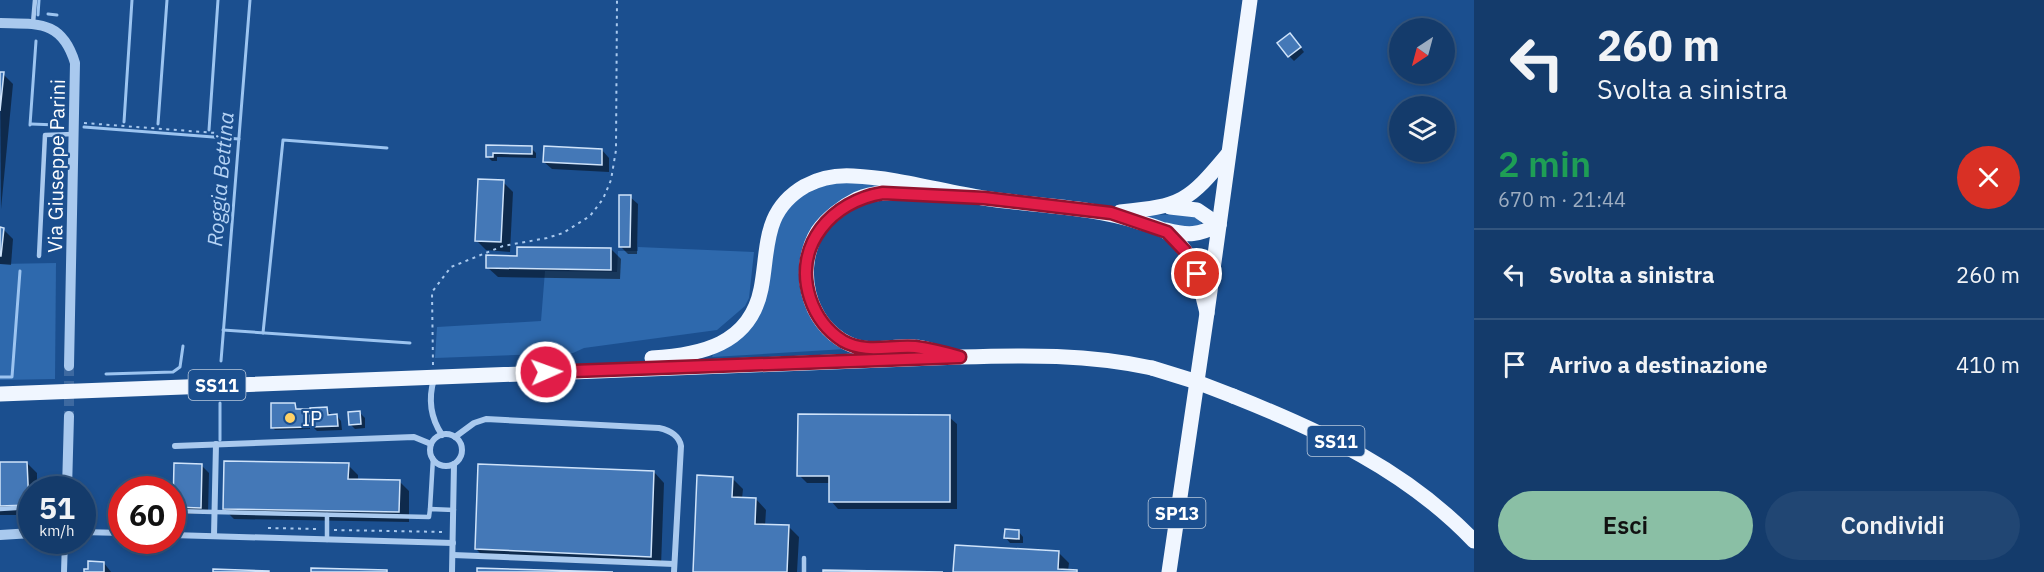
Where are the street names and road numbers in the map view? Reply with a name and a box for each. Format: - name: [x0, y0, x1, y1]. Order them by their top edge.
- street label: Via Giuseppe Parini: [41, 79, 71, 253]
- road number: SS11: [188, 370, 246, 400]
- road number: SS11: [1308, 426, 1364, 456]
- road number: SP13: [1148, 498, 1206, 528]

